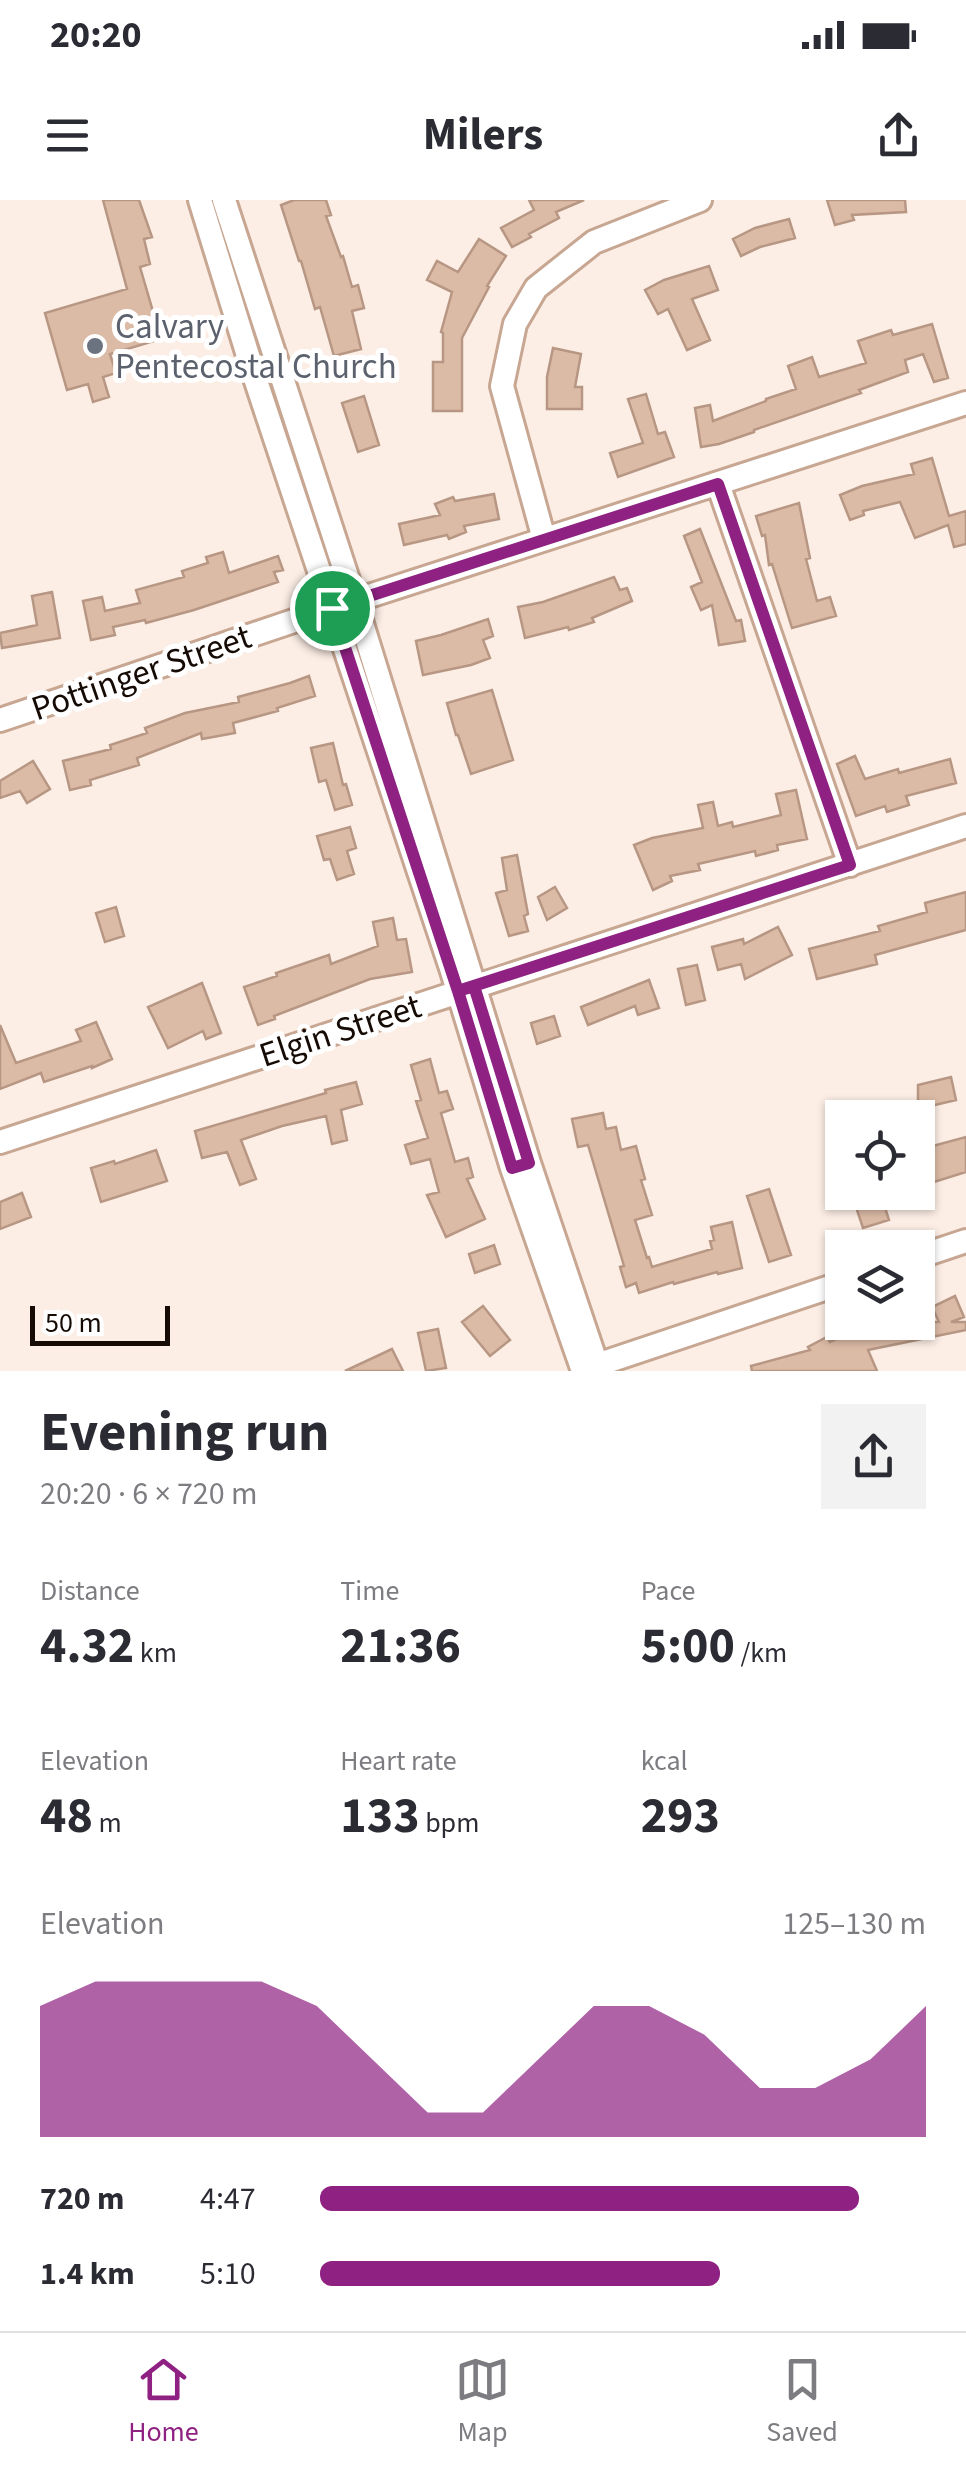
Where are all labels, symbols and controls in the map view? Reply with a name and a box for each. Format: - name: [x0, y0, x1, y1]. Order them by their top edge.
- text: 20:20: [50, 8, 142, 62]
- text: Milers: [423, 103, 543, 167]
- icon: menu: [40, 108, 95, 163]
- icon: share: [871, 108, 926, 163]
- place label: Calvary Pentecostal Church: [115, 302, 397, 392]
- marker: Calvary Pentecostal Church: [84, 335, 106, 357]
- pin: [290, 566, 375, 651]
- icon: arrive: [305, 581, 360, 636]
- street label: Pottinger Street: [25, 612, 258, 734]
- street label: Elgin Street: [253, 981, 428, 1081]
- map controls: [825, 1100, 935, 1340]
- button: locate: [825, 1100, 935, 1210]
- button: layers: [825, 1230, 935, 1340]
- scale bar: [30, 1301, 170, 1346]
- text: 50 m: [45, 1303, 102, 1343]
- text: Evening run: [40, 1394, 329, 1472]
- button: share: [821, 1404, 926, 1509]
- text: 20:20 · 6 × 720 m: [40, 1471, 258, 1517]
- text: Distance: [40, 1571, 140, 1611]
- text: Time: [340, 1571, 399, 1611]
- text: Pace: [641, 1571, 696, 1611]
- text: 4.32: [40, 1611, 134, 1682]
- text: 21:36: [340, 1611, 461, 1682]
- text: 5:00: [641, 1611, 735, 1682]
- text: km: [134, 1633, 177, 1673]
- text: /km: [735, 1633, 787, 1673]
- text: Elevation: [40, 1741, 149, 1781]
- text: Heart rate: [340, 1741, 457, 1781]
- text: kcal: [641, 1741, 688, 1781]
- text: 48: [40, 1781, 93, 1852]
- text: 133: [340, 1781, 420, 1852]
- text: 293: [641, 1781, 720, 1852]
- text: m: [93, 1803, 122, 1843]
- text: bpm: [420, 1803, 479, 1843]
- text: Elevation: [40, 1901, 165, 1947]
- text: 125–130 m: [782, 1901, 926, 1947]
- text: 720 m: [40, 2176, 125, 2222]
- text: 4:47: [200, 2176, 256, 2222]
- text: 1.4 km: [40, 2251, 135, 2297]
- text: 5:10: [200, 2251, 256, 2297]
- tab: Home: [128, 2352, 199, 2452]
- tab: Map: [455, 2352, 510, 2452]
- tab: Saved: [766, 2352, 838, 2452]

